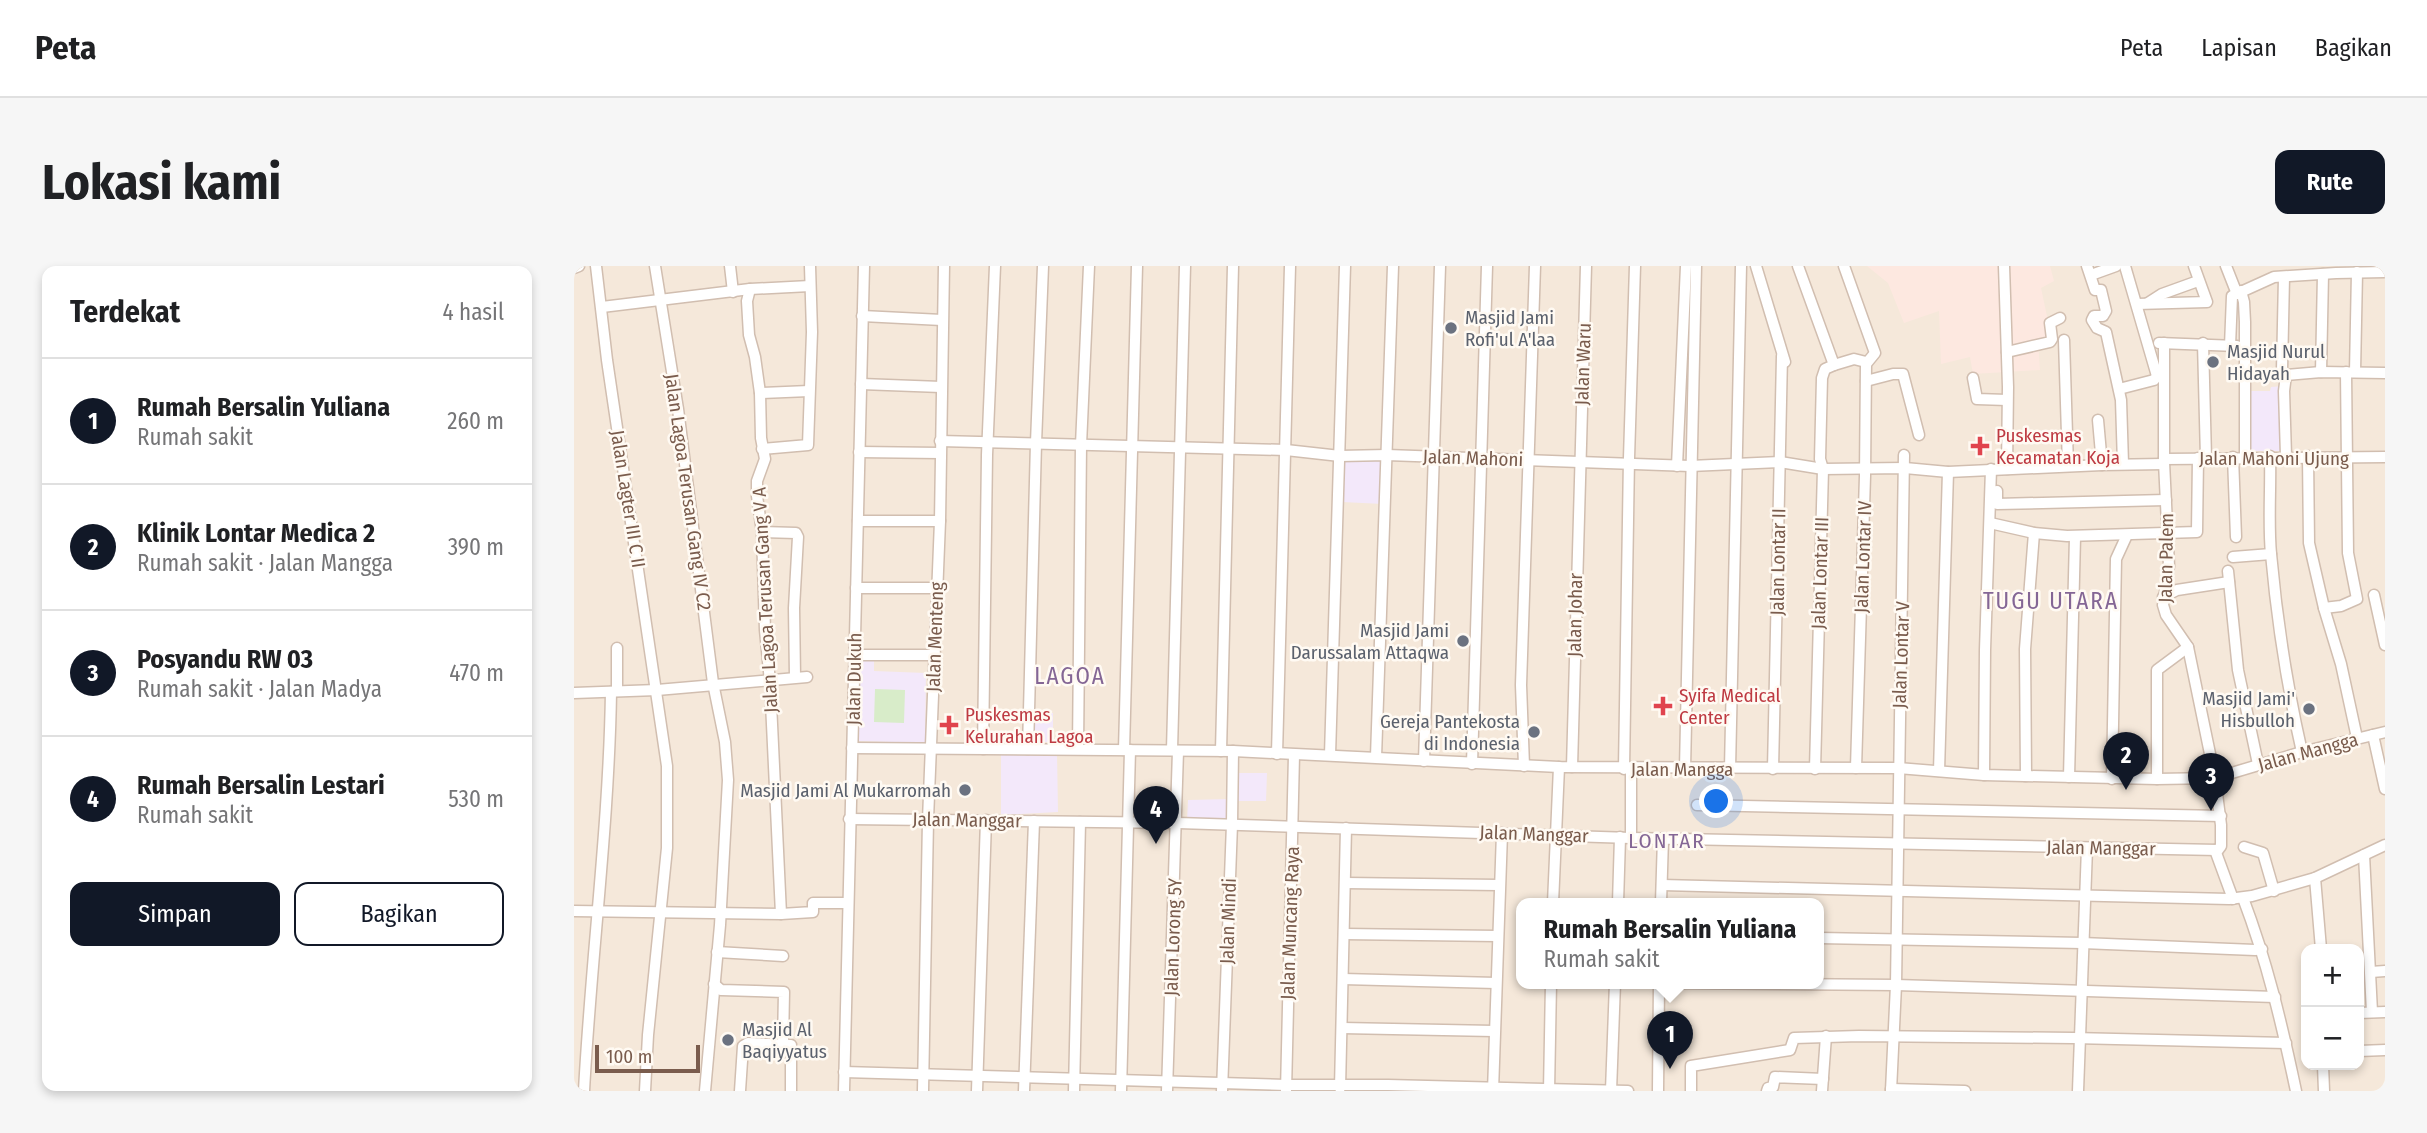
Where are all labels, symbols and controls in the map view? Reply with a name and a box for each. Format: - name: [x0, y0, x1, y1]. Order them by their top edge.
- text: Peta: [35, 28, 96, 68]
- text: Peta: [2120, 34, 2163, 62]
- text: Lapisan: [2201, 34, 2277, 62]
- text: Bagikan: [2315, 34, 2392, 62]
- button: Rute: [2275, 150, 2385, 214]
- text: Lokasi kami: [42, 153, 281, 212]
- text: Terdekat: [70, 294, 180, 330]
- text: 4 hasil: [443, 298, 504, 326]
- place label: Masjid Jami Rofi'ul A'laa: [1465, 306, 1555, 351]
- marker: Masjid Jami Rofi'ul A'laa: [1443, 320, 1459, 336]
- street label: Jalan Waru: [1570, 322, 1596, 406]
- place label: Masjid Nurul Hidayah: [2227, 340, 2325, 385]
- marker: Masjid Nurul Hidayah: [2205, 354, 2221, 370]
- street label: Jalan Lagoa Terusan Gang IV C2: [660, 372, 716, 612]
- text: Rumah Bersalin Yuliana: [137, 392, 390, 423]
- text: 1: [88, 407, 98, 435]
- text: 260 m: [447, 407, 504, 435]
- text: Rumah sakit: [137, 423, 253, 451]
- place label: Puskesmas Kecamatan Koja: [1996, 424, 2120, 469]
- street label: Jalan Lagter III C II: [606, 428, 650, 570]
- marker: Puskesmas Kecamatan Koja: [1970, 436, 1990, 456]
- street label: Jalan Mahoni: [1422, 445, 1524, 471]
- street label: Jalan Mahoni Ujung: [2199, 447, 2349, 470]
- street label: Jalan Lagoa Terusan Gang V A: [748, 487, 782, 713]
- street label: Jalan Lontar IV: [1850, 500, 1876, 613]
- street label: Jalan Lontar II: [1766, 508, 1790, 616]
- street label: Jalan Palem: [2154, 513, 2178, 603]
- street label: Jalan Lontar III: [1807, 516, 1833, 630]
- text: Klinik Lontar Medica 2: [137, 518, 375, 549]
- text: 2: [88, 533, 98, 561]
- text: 390 m: [448, 533, 504, 561]
- text: Rumah sakit · Jalan Mangga: [137, 549, 393, 577]
- street label: Jalan Johar: [1563, 572, 1587, 657]
- street label: Jalan Menteng: [922, 581, 948, 692]
- district label: TUGU UTARA: [1983, 587, 2119, 615]
- street label: Jalan Lontar V: [1888, 601, 1914, 709]
- place label: Masjid Jami Darussalam Attaqwa: [1291, 619, 1449, 664]
- street label: Jalan Dukuh: [842, 632, 866, 726]
- marker: Masjid Jami Darussalam Attaqwa: [1455, 633, 1471, 649]
- text: Posyandu RW 03: [137, 644, 313, 675]
- text: 3: [88, 659, 98, 687]
- text: 470 m: [449, 659, 504, 687]
- district label: LAGOA: [1034, 662, 1106, 690]
- text: Rumah sakit · Jalan Madya: [137, 675, 382, 703]
- place label: Syifa Medical Center: [1679, 684, 1781, 729]
- place label: Masjid Jami' Hisbulloh: [2202, 687, 2295, 732]
- marker: Syifa Medical Center: [1653, 696, 1673, 716]
- marker: Masjid Jami' Hisbulloh: [2301, 701, 2317, 717]
- place label: Puskesmas Kelurahan Lagoa: [965, 703, 1093, 748]
- place label: Gereja Pantekosta di Indonesia: [1380, 710, 1520, 755]
- marker: Puskesmas Kelurahan Lagoa: [939, 715, 959, 735]
- marker: Gereja Pantekosta di Indonesia: [1526, 724, 1542, 740]
- street label: Jalan Mangga: [2255, 728, 2361, 776]
- pin: 2: [2103, 732, 2149, 790]
- pin: 3: [2188, 753, 2234, 811]
- street label: Jalan Mangga: [1631, 758, 1733, 781]
- text: Rumah Bersalin Lestari: [137, 770, 385, 801]
- place label: Masjid Jami Al Mukarromah: [740, 779, 951, 802]
- marker: Masjid Jami Al Mukarromah: [957, 782, 973, 798]
- your location: [1699, 784, 1733, 818]
- text: 4: [87, 785, 99, 813]
- text: 530 m: [448, 785, 504, 813]
- pin: 4: [1133, 786, 1179, 844]
- text: Rumah sakit: [137, 801, 253, 829]
- street label: Jalan Manggar: [912, 808, 1022, 832]
- street label: Jalan Manggar: [1479, 821, 1589, 847]
- district label: LONTAR: [1628, 828, 1706, 854]
- street label: Jalan Manggar: [2046, 836, 2156, 860]
- street label: Jalan Muncang Raya: [1276, 846, 1304, 1000]
- street label: Jalan Lorong 5Y: [1159, 877, 1187, 996]
- street label: Jalan Mindi: [1215, 877, 1241, 965]
- button: Simpan: [70, 882, 280, 946]
- button: Bagikan: [294, 882, 504, 946]
- popup: [1516, 898, 1824, 989]
- text: Rumah Bersalin Yuliana: [1543, 914, 1797, 945]
- map controls: [2301, 944, 2364, 1070]
- button: +: [2301, 944, 2364, 1007]
- text: Rumah sakit: [1543, 945, 1659, 973]
- button: −: [2301, 1007, 2364, 1070]
- pin: 1: [1647, 1011, 1693, 1069]
- place label: Masjid Al Baqiyyatus: [742, 1018, 827, 1063]
- marker: Masjid Al Baqiyyatus: [720, 1032, 736, 1048]
- scale bar: [595, 1042, 700, 1074]
- text: 100 m: [606, 1045, 652, 1068]

